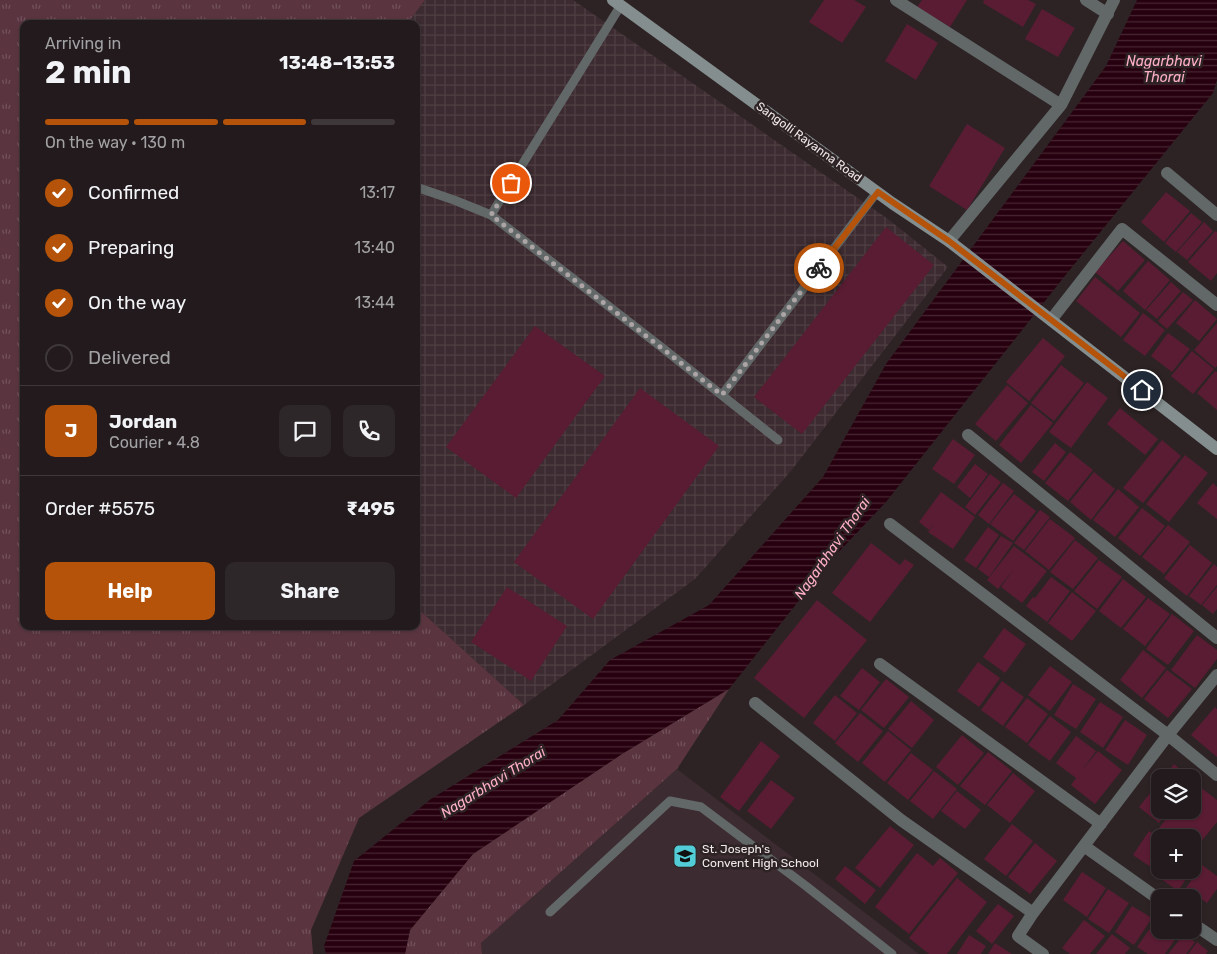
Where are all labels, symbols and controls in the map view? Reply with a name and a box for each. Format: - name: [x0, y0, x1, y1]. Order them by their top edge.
- text: Arriving in: [45, 34, 121, 53]
- text: 13:48–13:53: [279, 51, 395, 74]
- text: 2 min: [45, 53, 132, 91]
- water label: Nagarbhavi Thorai: [1126, 53, 1203, 86]
- street label: Sangolli Rayanna Road: [754, 99, 864, 185]
- text: On the way · 130 m: [45, 133, 185, 152]
- pin: [490, 162, 532, 204]
- icon: bag: [497, 169, 525, 197]
- icon: check: [45, 179, 73, 207]
- text: Confirmed: [88, 181, 179, 204]
- text: 13:17: [359, 183, 395, 202]
- icon: check: [45, 234, 73, 262]
- text: Preparing: [88, 236, 174, 259]
- text: 13:40: [354, 238, 395, 257]
- courier: [794, 243, 844, 293]
- icon: bike: [805, 254, 833, 282]
- icon: check: [45, 289, 73, 317]
- text: On the way: [88, 291, 186, 314]
- text: 13:44: [355, 293, 395, 312]
- text: Delivered: [88, 346, 171, 369]
- pin: [1121, 369, 1163, 411]
- icon: home: [1128, 376, 1156, 404]
- button: chat: [279, 405, 331, 457]
- button: phone: [343, 405, 395, 457]
- text: Jordan: [109, 410, 177, 433]
- text: J: [65, 419, 77, 442]
- text: Courier · 4.8: [109, 433, 200, 452]
- water label: Nagarbhavi Thorai: [791, 494, 874, 602]
- text: Order #5575: [45, 497, 155, 520]
- text: ₹495: [346, 497, 395, 520]
- button: Help: [45, 562, 215, 620]
- button: Share: [225, 562, 395, 620]
- water label: Nagarbhavi Thorai: [438, 743, 549, 822]
- map controls: [1151, 769, 1201, 939]
- button: layers: [1151, 769, 1201, 819]
- button: +: [1151, 829, 1201, 879]
- place label: St. Joseph's Convent High School: [702, 842, 819, 870]
- school or university icon: St. Joseph's Convent High School: [672, 843, 698, 869]
- button: −: [1151, 889, 1201, 939]

